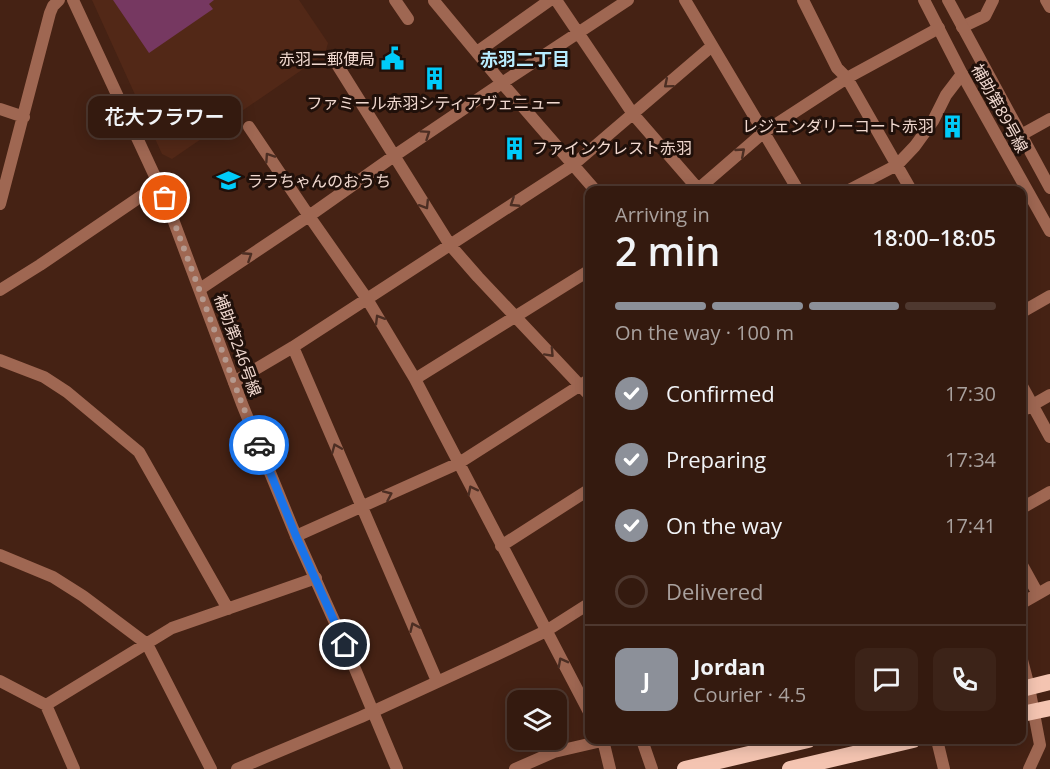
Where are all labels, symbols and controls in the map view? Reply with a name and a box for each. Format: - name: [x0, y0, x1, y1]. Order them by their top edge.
- public building icon: 赤羽二郵便局: [380, 46, 406, 72]
- district label: 赤羽二丁目: [480, 47, 570, 71]
- place label: 赤羽二郵便局: [279, 48, 375, 70]
- street label: 補助第89号線: [967, 60, 1033, 156]
- building icon: ファミール赤羽シティアヴェニュー: [421, 65, 447, 91]
- one-way arrow: [664, 77, 675, 88]
- place label: ファミール赤羽シティアヴェニュー: [306, 92, 562, 114]
- callout: 花大フラワー: [88, 96, 242, 138]
- text: 花大フラワー: [105, 103, 225, 130]
- building icon: レジェンダリーコート赤羽: [939, 113, 965, 139]
- place label: レジェンダリーコート赤羽: [742, 115, 934, 137]
- one-way arrow: [420, 130, 431, 141]
- building icon: ファインクレスト赤羽: [501, 135, 527, 161]
- place label: ファインクレスト赤羽: [532, 137, 692, 159]
- one-way arrow: [734, 148, 745, 159]
- one-way arrow: [265, 153, 277, 163]
- school or university icon: ララちゃんのおうち: [216, 168, 242, 194]
- place label: ララちゃんのおうち: [247, 170, 391, 192]
- pin: [139, 172, 190, 223]
- icon: bag: [148, 181, 181, 214]
- one-way arrow: [509, 196, 520, 207]
- one-way arrow: [417, 199, 429, 209]
- text: Arriving in: [615, 201, 710, 228]
- text: 18:00–18:05: [872, 222, 996, 252]
- text: 2 min: [615, 224, 720, 277]
- one-way arrow: [241, 252, 252, 263]
- street label: 補助第246号線: [209, 291, 267, 399]
- one-way arrow: [375, 314, 386, 325]
- text: On the way · 100 m: [615, 319, 794, 346]
- one-way arrow: [543, 347, 554, 357]
- icon: check: [615, 377, 648, 410]
- text: Confirmed: [666, 378, 775, 408]
- text: 17:30: [945, 380, 996, 407]
- courier: [229, 415, 289, 475]
- icon: car: [243, 429, 276, 462]
- icon: check: [615, 443, 648, 476]
- one-way arrow: [331, 444, 343, 455]
- text: Preparing: [666, 444, 766, 474]
- text: 17:34: [945, 446, 996, 473]
- one-way arrow: [468, 485, 480, 496]
- one-way arrow: [382, 490, 393, 502]
- icon: check: [615, 509, 648, 542]
- text: On the way: [666, 510, 782, 540]
- text: 17:41: [945, 512, 996, 539]
- text: Delivered: [666, 576, 764, 606]
- pin: [319, 619, 370, 670]
- one-way arrow: [409, 623, 421, 634]
- icon: home: [328, 628, 361, 661]
- button: chat: [855, 648, 918, 711]
- button: phone: [933, 648, 996, 711]
- text: Jordan: [693, 651, 766, 681]
- one-way arrow: [558, 658, 570, 669]
- text: J: [643, 664, 650, 694]
- text: Courier · 4.5: [693, 681, 806, 708]
- map controls: [507, 690, 567, 750]
- button: layers: [507, 690, 567, 750]

